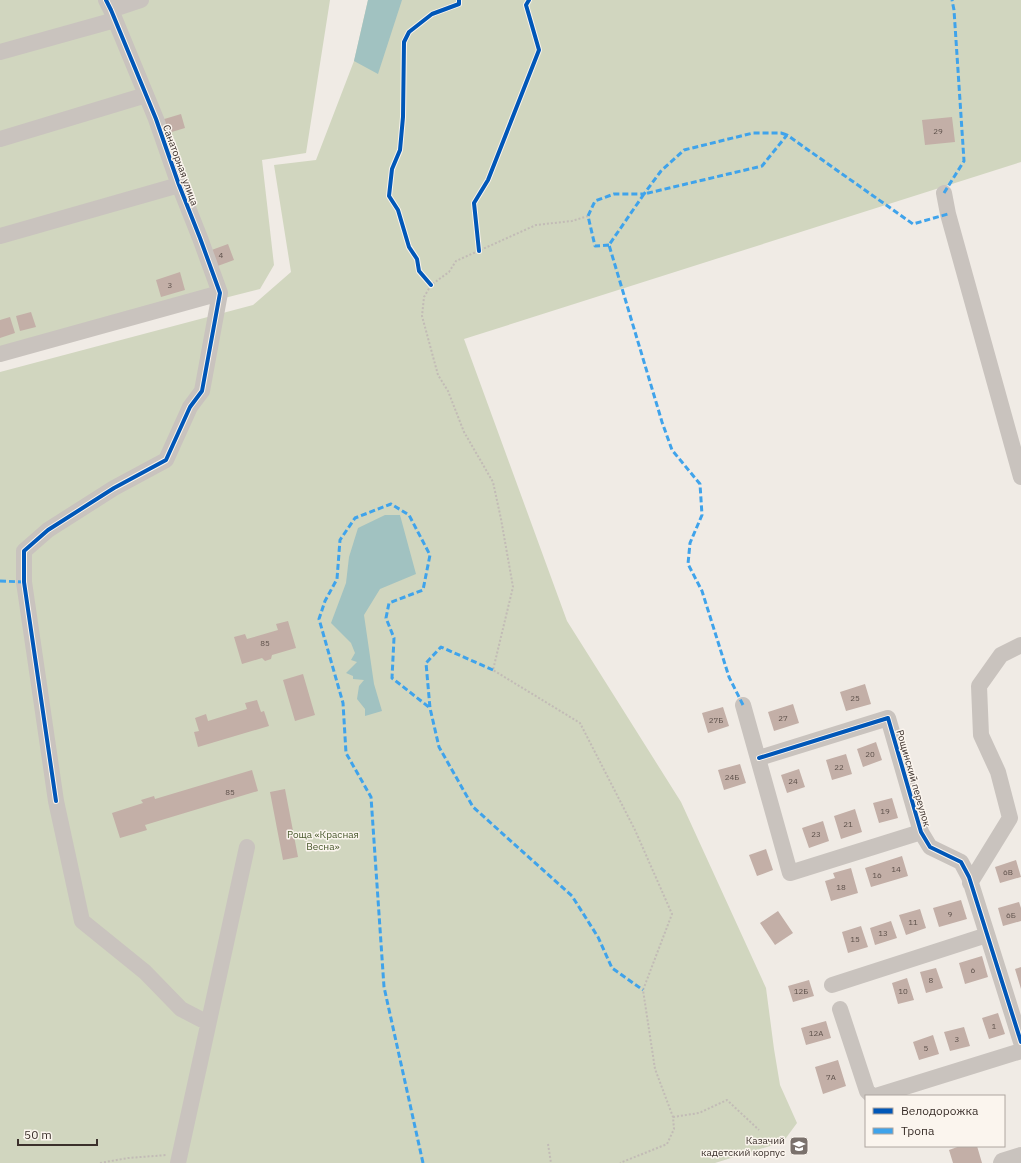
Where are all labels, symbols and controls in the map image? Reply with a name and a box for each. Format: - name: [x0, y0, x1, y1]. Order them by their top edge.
- street label: Санаторная улица: [160, 123, 201, 208]
- house number: 29: [933, 126, 943, 136]
- house number: 4: [219, 250, 224, 260]
- house number: 3: [168, 280, 173, 290]
- house number: 85: [260, 638, 270, 648]
- house number: 25: [850, 693, 860, 703]
- house number: 27: [778, 713, 788, 723]
- house number: 27Б: [709, 715, 723, 725]
- street label: Рощинский переулок: [893, 728, 934, 829]
- house number: 20: [865, 749, 875, 759]
- house number: 22: [834, 762, 844, 772]
- house number: 24Б: [725, 772, 739, 782]
- house number: 24: [788, 776, 798, 786]
- house number: 85: [225, 787, 235, 797]
- house number: 19: [880, 806, 890, 816]
- house number: 21: [843, 819, 853, 829]
- park label: Роща «Красная Весна»: [287, 828, 359, 853]
- house number: 23: [811, 829, 821, 839]
- house number: 14: [891, 864, 901, 874]
- house number: 6В: [1003, 867, 1013, 877]
- house number: 16: [872, 870, 882, 880]
- house number: 18: [836, 882, 846, 892]
- house number: 9: [948, 909, 953, 919]
- house number: 6Б: [1006, 910, 1016, 920]
- house number: 11: [908, 917, 918, 927]
- house number: 13: [878, 928, 888, 938]
- house number: 15: [850, 934, 860, 944]
- house number: 6: [971, 965, 976, 975]
- house number: 8: [929, 975, 934, 985]
- house number: 12Б: [794, 986, 808, 996]
- house number: 10: [898, 986, 908, 996]
- house number: 1: [992, 1021, 997, 1031]
- house number: 12А: [809, 1028, 823, 1038]
- house number: 3: [955, 1034, 960, 1044]
- house number: 5: [924, 1043, 929, 1053]
- house number: 7А: [826, 1072, 836, 1082]
- legend: [865, 1095, 1005, 1147]
- text: Велодорожка: [901, 1103, 979, 1118]
- scale bar: [18, 1121, 97, 1147]
- text: Тропа: [901, 1123, 935, 1138]
- text: 50 m: [24, 1127, 52, 1142]
- place label: Казачий кадетский корпус: [701, 1134, 785, 1159]
- school or university icon: Казачий кадетский корпус: [788, 1135, 810, 1157]

